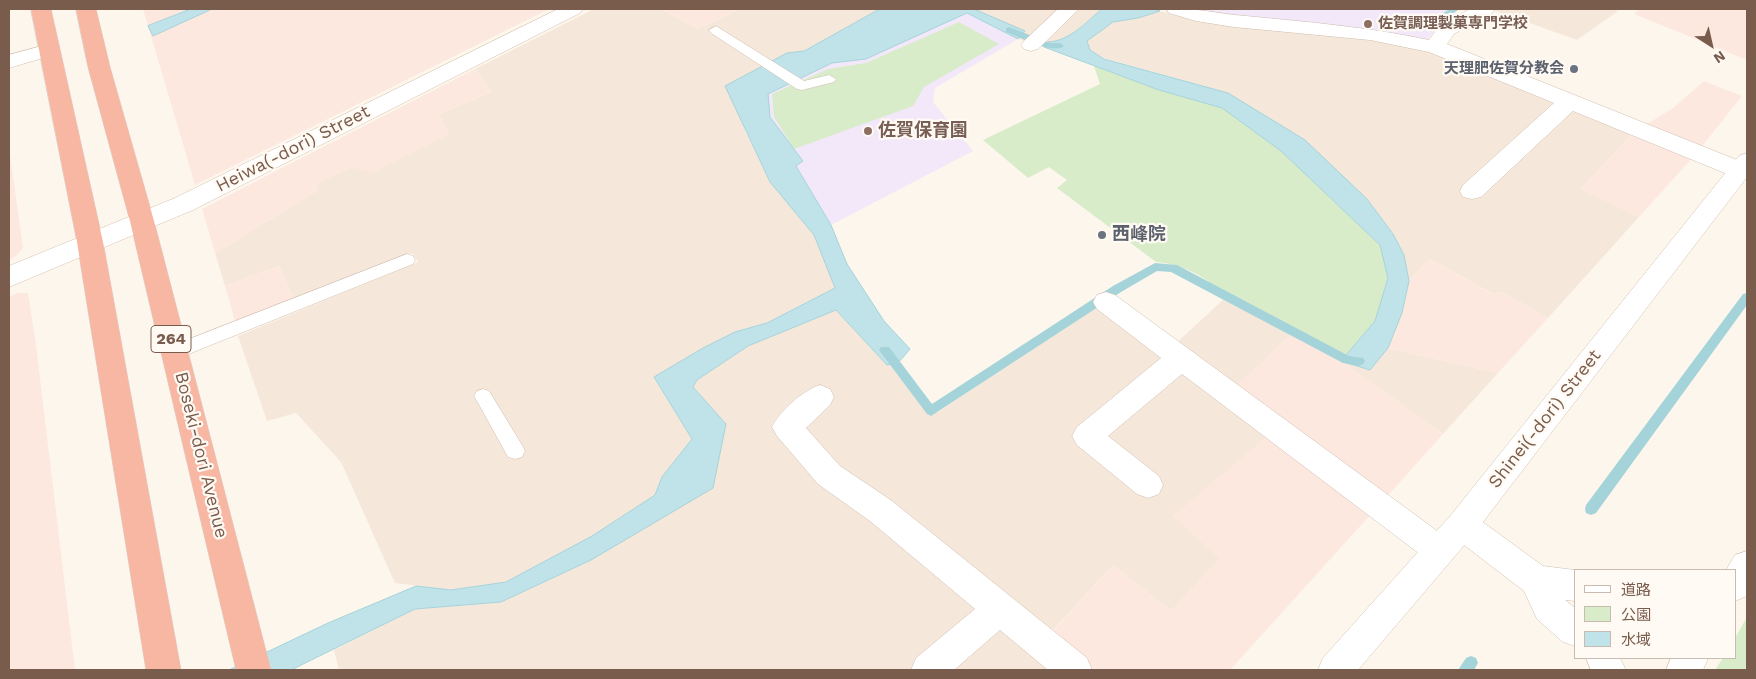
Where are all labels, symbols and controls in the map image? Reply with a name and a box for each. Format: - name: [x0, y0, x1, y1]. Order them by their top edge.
- place label: 佐賀調理製菓専門学校: [1378, 15, 1528, 33]
- marker: 佐賀調理製菓専門学校: [1362, 18, 1374, 30]
- north arrow: [1686, 20, 1736, 70]
- text: N: [1711, 48, 1728, 67]
- place label: 天理肥佐賀分教会: [1444, 60, 1564, 78]
- marker: 天理肥佐賀分教会: [1568, 63, 1580, 75]
- street label: Heiwa(-dori) Street: [213, 101, 373, 197]
- place label: 佐賀保育園: [878, 120, 968, 142]
- marker: 佐賀保育園: [862, 125, 874, 137]
- place label: 西峰院: [1112, 224, 1166, 246]
- marker: 西峰院: [1096, 229, 1108, 241]
- road number: 264: [151, 326, 191, 352]
- street label: Shinei(-dori) Street: [1484, 345, 1606, 493]
- street label: Boseki-dori Avenue: [170, 370, 232, 540]
- legend: [1574, 569, 1736, 659]
- text: 道路: [1621, 581, 1651, 599]
- text: 公園: [1621, 606, 1651, 624]
- text: 水域: [1621, 631, 1651, 649]

